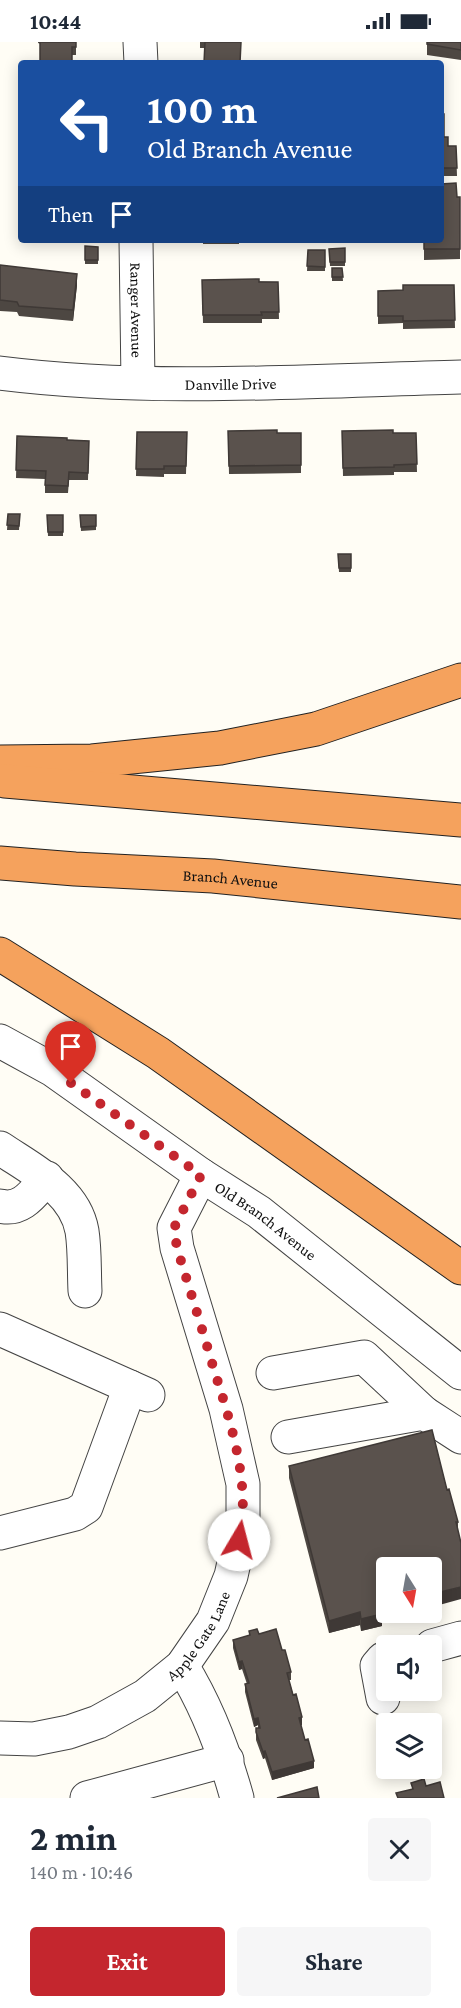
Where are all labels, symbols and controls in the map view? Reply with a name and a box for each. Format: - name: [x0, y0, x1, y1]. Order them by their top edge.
- text: 10:44: [30, 9, 81, 34]
- icon: left: [48, 84, 126, 162]
- text: 100 m: [147, 85, 257, 132]
- text: Old Branch Avenue: [147, 134, 352, 164]
- icon: arrive: [105, 198, 138, 231]
- text: Then: [48, 202, 93, 227]
- street label: Ranger Avenue: [127, 262, 146, 358]
- street label: Danville Drive: [185, 374, 277, 392]
- street label: Branch Avenue: [182, 866, 279, 891]
- pin: [45, 1021, 96, 1083]
- icon: arrive: [54, 1030, 87, 1063]
- street label: Old Branch Avenue: [212, 1178, 320, 1263]
- position arrow: [207, 1508, 271, 1572]
- north arrow: [376, 1557, 442, 1623]
- map controls: [376, 1557, 442, 1779]
- street label: Apple Gate Lane: [163, 1589, 233, 1684]
- button: sound: [376, 1635, 442, 1701]
- button: layers: [376, 1713, 442, 1779]
- text: 2 min: [30, 1818, 117, 1858]
- button: close: [368, 1818, 431, 1881]
- text: 140 m · 10:46: [30, 1861, 133, 1883]
- button: Exit: [30, 1927, 225, 1996]
- button: Share: [237, 1927, 431, 1996]

